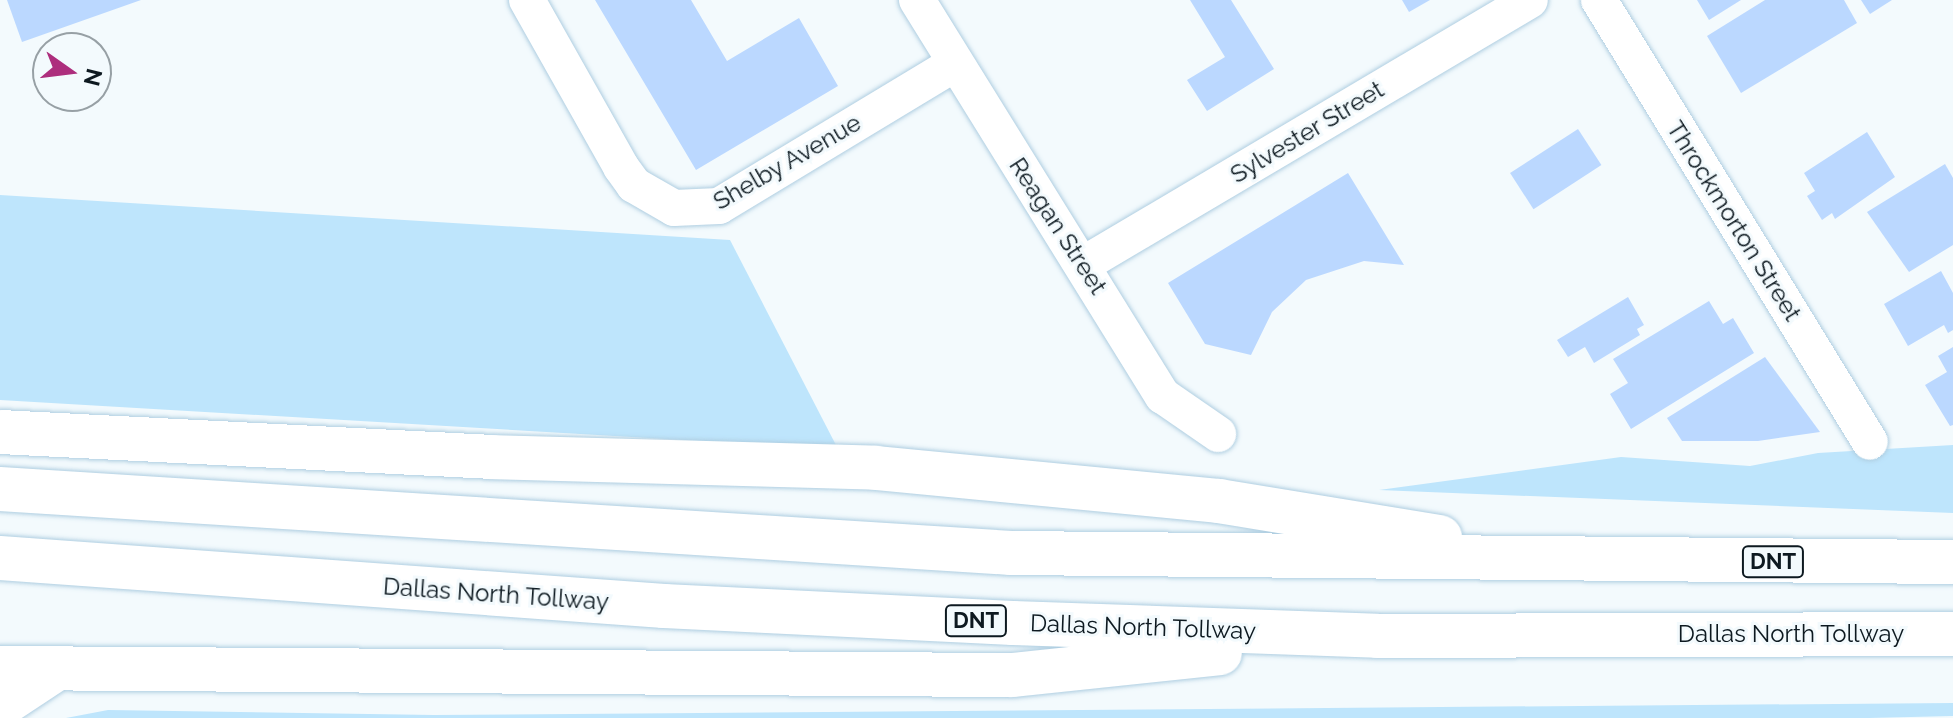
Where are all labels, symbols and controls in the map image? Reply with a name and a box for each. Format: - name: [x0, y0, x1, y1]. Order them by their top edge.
- north arrow: [32, 32, 112, 112]
- text: N: [79, 66, 108, 89]
- street label: Sylvester Street: [1225, 75, 1389, 189]
- street label: Shelby Avenue: [708, 108, 866, 216]
- street label: Throckmorton Street: [1661, 116, 1807, 326]
- street label: Reagan Street: [1003, 152, 1113, 300]
- road number: DNT: [1741, 544, 1805, 580]
- street label: Dallas North Tollway: [382, 572, 610, 616]
- road number: DNT: [944, 603, 1008, 639]
- street label: Dallas North Tollway: [1029, 609, 1257, 645]
- street label: Dallas North Tollway: [1678, 620, 1904, 648]

